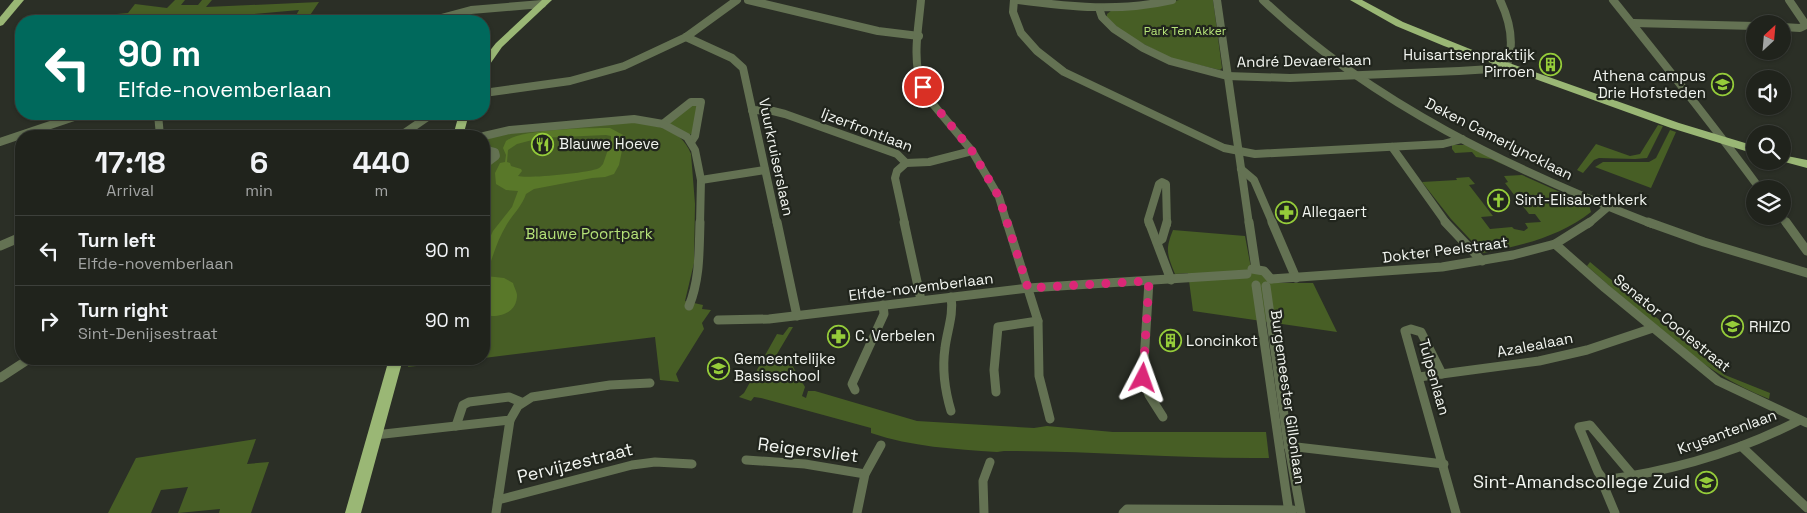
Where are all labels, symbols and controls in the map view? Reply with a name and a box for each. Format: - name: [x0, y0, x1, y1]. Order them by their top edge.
- north arrow: [1746, 15, 1791, 60]
- map controls: [1746, 15, 1791, 225]
- park label: Park Ten Akker: [1144, 23, 1227, 39]
- text: 90 m: [118, 32, 201, 76]
- icon: left: [35, 35, 100, 100]
- place label: Huisartsenpraktijk Pirroen: [1403, 45, 1535, 81]
- street label: André Devaerelaan: [1237, 50, 1371, 71]
- building icon: Huisartsenpraktijk Pirroen: [1539, 52, 1563, 76]
- pin: [902, 66, 944, 108]
- place label: Athena campus Drie Hofsteden: [1593, 66, 1706, 102]
- button: sound: [1746, 70, 1791, 115]
- icon: arrive: [909, 73, 937, 101]
- school or university icon: Athena campus Drie Hofsteden: [1710, 73, 1734, 97]
- text: Elfde-novemberlaan: [118, 75, 332, 103]
- street label: Deken Camerlyncklaan: [1422, 93, 1576, 184]
- street label: Vuurkruiserslaan: [755, 96, 798, 218]
- street label: Ijzerfrontlaan: [819, 103, 916, 156]
- button: search: [1746, 125, 1791, 170]
- restaurant icon: Blauwe Hoeve: [531, 132, 555, 156]
- place label: Blauwe Hoeve: [559, 134, 659, 153]
- text: 17:18: [95, 143, 165, 182]
- text: 6: [250, 143, 268, 182]
- text: 440: [353, 143, 410, 182]
- text: Arrival: [106, 180, 154, 201]
- text: min: [245, 180, 273, 201]
- text: m: [375, 180, 388, 201]
- button: layers: [1746, 180, 1791, 225]
- church icon: Sint-Elisabethkerk: [1487, 188, 1511, 212]
- place label: Sint-Elisabethkerk: [1515, 190, 1647, 209]
- pharmacy icon: Allegaert: [1274, 200, 1298, 224]
- place label: Allegaert: [1302, 202, 1367, 221]
- park label: Blauwe Poortpark: [525, 224, 653, 243]
- text: Turn left: [78, 228, 156, 253]
- street label: Dokter Peelstraat: [1381, 232, 1509, 267]
- icon: left: [35, 237, 63, 265]
- text: 90 m: [425, 238, 470, 263]
- text: Elfde-novemberlaan: [78, 253, 234, 274]
- street label: Elfde-novemberlaan: [847, 268, 994, 305]
- street label: Senator Coolestraat: [1610, 270, 1735, 376]
- text: Turn right: [78, 298, 168, 323]
- icon: right: [35, 307, 63, 335]
- text: 90 m: [425, 308, 470, 333]
- street label: Burgemeester Gillonlaan: [1267, 309, 1310, 485]
- school or university icon: RHIZO: [1721, 315, 1745, 339]
- place label: RHIZO: [1749, 317, 1790, 336]
- text: Sint-Denijsestraat: [78, 323, 218, 344]
- pharmacy icon: C. Verbelen: [827, 324, 851, 348]
- place label: C. Verbelen: [855, 326, 935, 345]
- street label: Azalealaan: [1495, 328, 1575, 361]
- building icon: Loncinkot: [1158, 329, 1182, 353]
- place label: Loncinkot: [1186, 331, 1258, 350]
- street label: Tulpenlaan: [1415, 337, 1454, 417]
- place label: Gemeentelijke Basisschool: [734, 349, 836, 385]
- position arrow: [1116, 351, 1168, 403]
- school or university icon: Gemeentelijke Basisschool: [706, 356, 730, 380]
- street label: Krysantenlaan: [1675, 405, 1779, 458]
- street label: Reigersvliet: [756, 432, 860, 467]
- street label: Pervijzestraat: [515, 437, 635, 488]
- place label: Sint-Amandscollege Zuid: [1473, 470, 1690, 493]
- school or university icon: Sint-Amandscollege Zuid: [1694, 470, 1718, 494]

